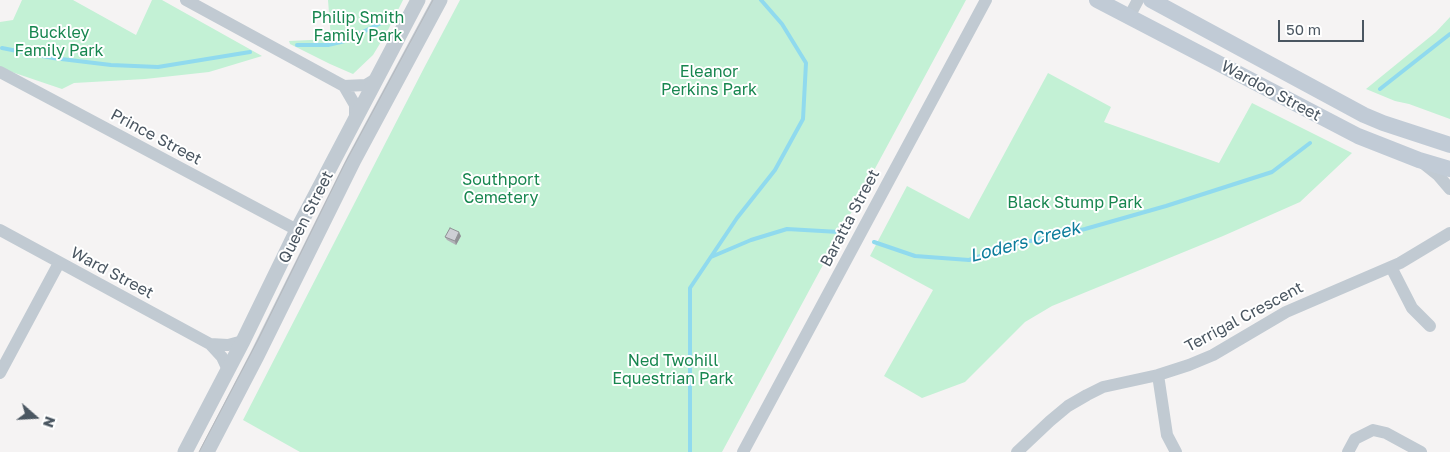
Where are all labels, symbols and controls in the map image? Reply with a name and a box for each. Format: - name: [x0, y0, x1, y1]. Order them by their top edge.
- park label: Philip Smith Family Park: [312, 8, 404, 46]
- scale bar: [1280, 10, 1366, 42]
- text: 50 m: [1286, 20, 1321, 38]
- park label: Buckley Family Park: [14, 23, 104, 61]
- street label: Wardoo Street: [1218, 57, 1324, 125]
- park label: Eleanor Perkins Park: [661, 62, 757, 100]
- street label: Prince Street: [107, 105, 205, 169]
- street label: Baratta Street: [816, 166, 884, 270]
- street label: Queen Street: [274, 168, 338, 266]
- park label: Southport Cemetery: [462, 170, 540, 208]
- park label: Black Stump Park: [1007, 193, 1143, 213]
- water label: Loders Creek: [967, 217, 1083, 267]
- street label: Ward Street: [67, 243, 157, 303]
- street label: Terrigal Crescent: [1182, 278, 1306, 356]
- park label: Ned Twohill Equestrian Park: [612, 351, 734, 389]
- north arrow: [10, 392, 60, 442]
- text: N: [40, 414, 59, 430]

